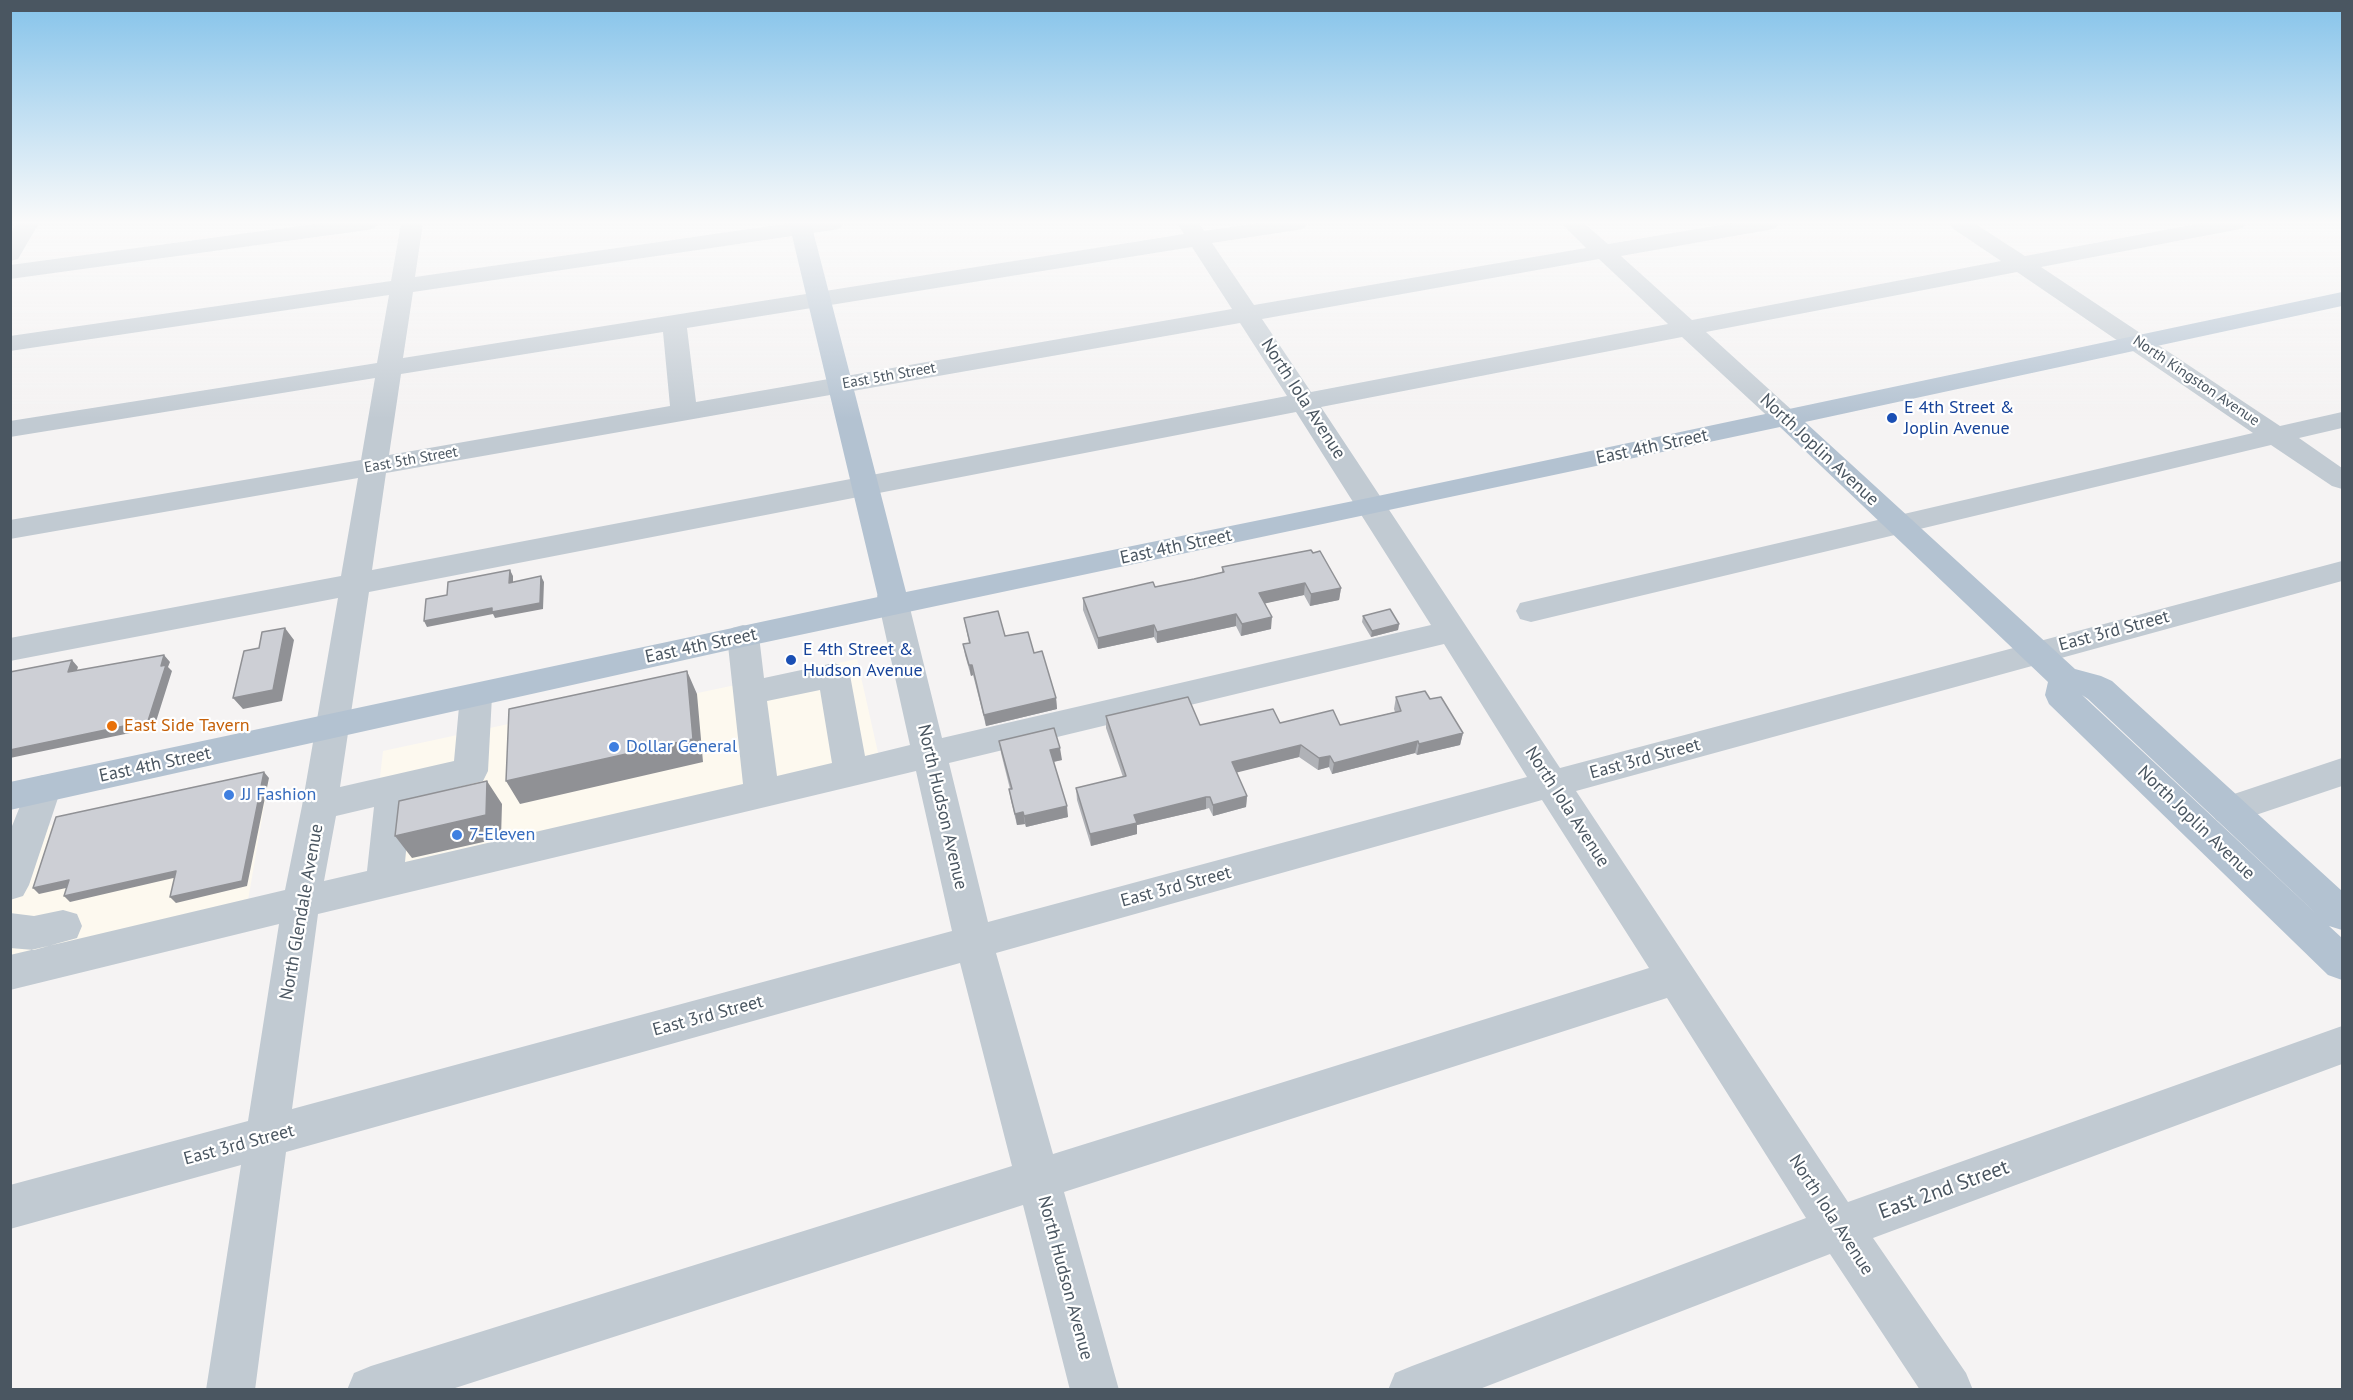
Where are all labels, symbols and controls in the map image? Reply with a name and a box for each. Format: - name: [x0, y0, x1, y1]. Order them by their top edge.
- street label: North Kingston Avenue: [2129, 332, 2263, 430]
- street label: North Iola Avenue: [1256, 335, 1350, 463]
- street label: East 5th Street: [841, 359, 937, 393]
- street label: North Joplin Avenue: [1755, 389, 1883, 511]
- place label: E 4th Street & Joplin Avenue: [1904, 397, 2014, 440]
- marker: E 4th Street & Joplin Avenue: [1885, 411, 1899, 425]
- street label: East 4th Street: [1594, 425, 1710, 469]
- street label: East 5th Street: [363, 443, 459, 477]
- street label: East 4th Street: [1118, 525, 1234, 569]
- street label: East 3rd Street: [2056, 606, 2172, 656]
- street label: East 4th Street: [643, 624, 759, 668]
- place label: E 4th Street & Hudson Avenue: [803, 639, 923, 682]
- marker: E 4th Street & Hudson Avenue: [784, 653, 798, 667]
- place label: East Side Tavern: [124, 715, 250, 737]
- marker: East Side Tavern: [105, 719, 119, 733]
- street label: North Hudson Avenue: [912, 722, 972, 892]
- street label: East 3rd Street: [1587, 734, 1703, 784]
- place label: Dollar General: [626, 736, 737, 758]
- marker: Dollar General: [607, 740, 621, 754]
- street label: East 4th Street: [97, 743, 213, 787]
- street label: North Iola Avenue: [1520, 743, 1614, 871]
- street label: North Joplin Avenue: [2133, 761, 2259, 885]
- place label: JJ Fashion: [241, 784, 316, 806]
- marker: JJ Fashion: [222, 788, 236, 802]
- street label: North Glendale Avenue: [276, 822, 328, 1002]
- place label: 7-Eleven: [469, 824, 535, 846]
- marker: 7-Eleven: [450, 828, 464, 842]
- street label: East 3rd Street: [1118, 862, 1234, 912]
- street label: East 3rd Street: [650, 991, 766, 1041]
- street label: East 3rd Street: [181, 1120, 297, 1170]
- street label: North Iola Avenue: [1784, 1151, 1878, 1279]
- street label: East 2nd Street: [1875, 1155, 2013, 1225]
- street label: North Hudson Avenue: [1033, 1194, 1097, 1362]

